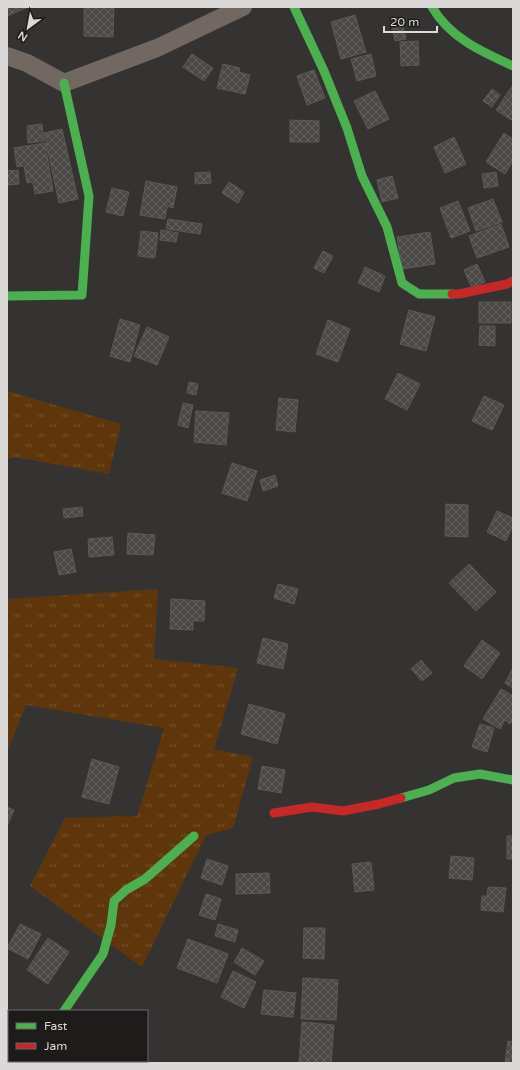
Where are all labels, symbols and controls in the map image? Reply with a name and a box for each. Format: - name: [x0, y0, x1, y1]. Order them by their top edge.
- north arrow: [8, 8, 48, 48]
- scale bar: [384, 8, 437, 34]
- text: 20 m: [390, 15, 419, 29]
- text: N: [16, 28, 30, 44]
- legend: [8, 1010, 148, 1062]
- text: Fast: [44, 1019, 68, 1033]
- text: Jam: [44, 1039, 67, 1053]

